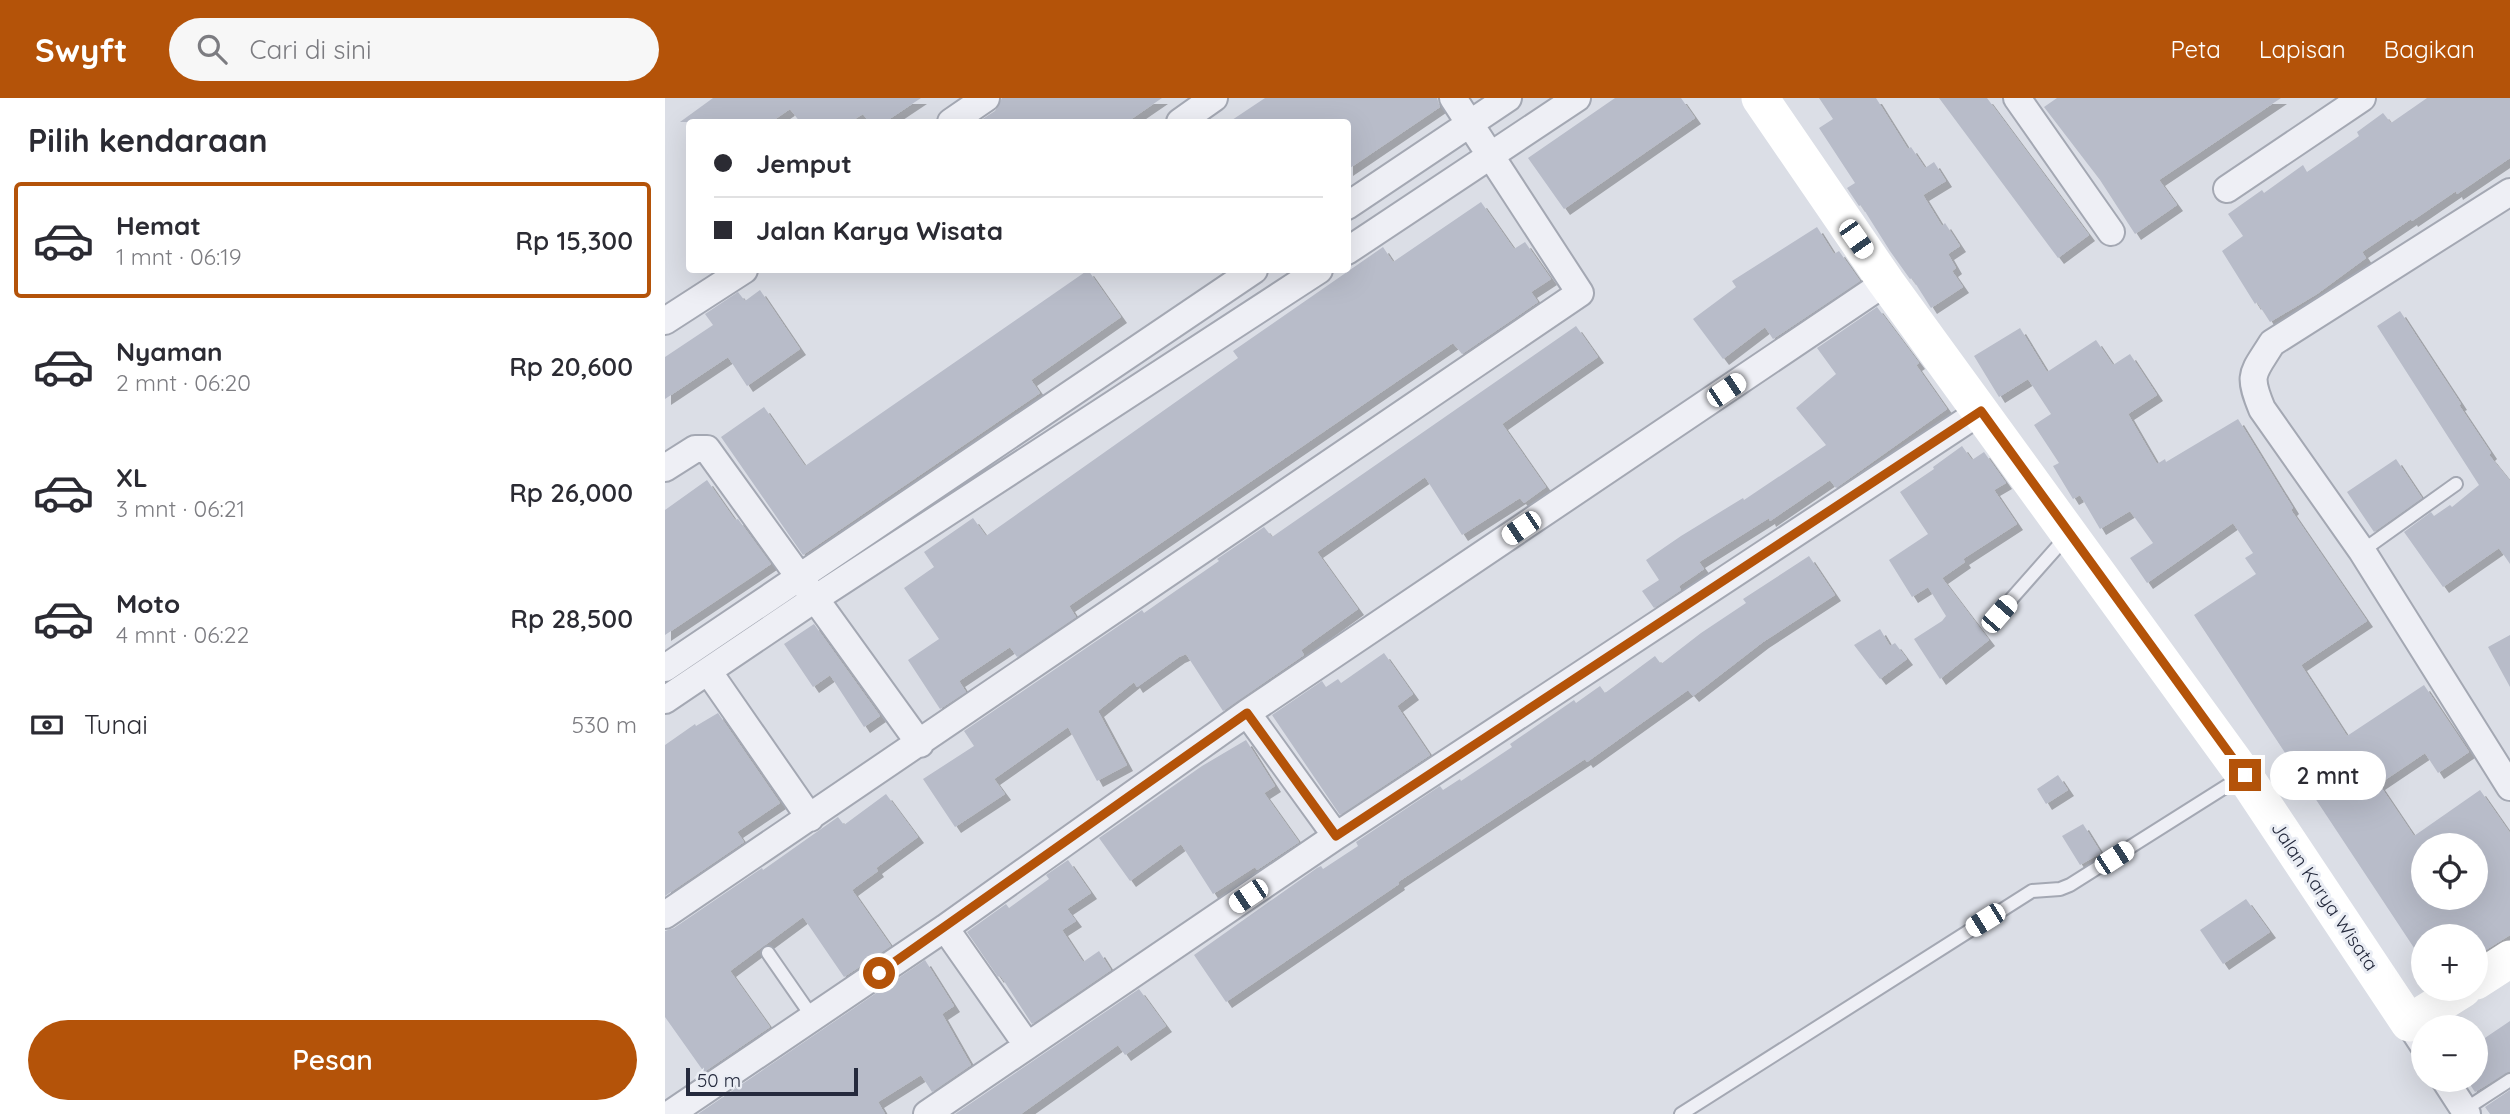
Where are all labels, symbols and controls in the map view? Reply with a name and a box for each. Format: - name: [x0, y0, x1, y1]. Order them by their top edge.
- search box: [169, 18, 659, 81]
- text: Swyft: [35, 29, 127, 70]
- icon: search: [193, 30, 231, 68]
- text: Cari di sini: [249, 33, 372, 66]
- text: Peta: [2170, 34, 2221, 64]
- text: Lapisan: [2259, 34, 2346, 64]
- text: Bagikan: [2384, 34, 2475, 64]
- text: Pilih kendaraan: [28, 120, 268, 160]
- text: Jemput: [756, 147, 852, 180]
- icon: car: [32, 209, 95, 272]
- text: Hemat: [116, 209, 201, 242]
- text: Jalan Karya Wisata: [756, 214, 1003, 247]
- car: [1836, 216, 1877, 262]
- text: Rp 15,300: [515, 224, 633, 257]
- text: 1 mnt · 06:19: [116, 242, 242, 271]
- icon: car: [32, 335, 95, 398]
- text: Nyaman: [116, 335, 223, 368]
- text: Rp 20,600: [509, 350, 633, 383]
- text: 2 mnt · 06:20: [116, 368, 251, 397]
- car: [1703, 370, 1750, 410]
- icon: car: [32, 461, 95, 524]
- text: XL: [116, 461, 148, 494]
- text: Rp 26,000: [509, 476, 633, 509]
- text: 3 mnt · 06:21: [116, 494, 245, 523]
- car: [1498, 508, 1545, 548]
- icon: car: [32, 587, 95, 650]
- text: Moto: [116, 587, 180, 620]
- car: [1978, 591, 2021, 637]
- text: Rp 28,500: [510, 602, 633, 635]
- text: 4 mnt · 06:22: [116, 620, 249, 649]
- icon: cash: [28, 706, 66, 744]
- text: Tunai: [84, 708, 148, 741]
- text: 530 m: [571, 710, 637, 739]
- callout: 2 mnt: [2269, 750, 2385, 800]
- route end: [2229, 759, 2261, 791]
- text: 2 mnt: [2297, 761, 2359, 790]
- street label: Jalan Karya Wisata: [2266, 817, 2384, 975]
- map controls: [2411, 833, 2488, 1092]
- button: locate: [2411, 833, 2488, 910]
- car: [2091, 838, 2138, 878]
- car: [1225, 876, 1272, 916]
- car: [1962, 900, 2009, 940]
- button: +: [2411, 924, 2488, 1001]
- route start: [863, 957, 895, 989]
- button: −: [2411, 1015, 2488, 1092]
- button: Pesan: [28, 1020, 637, 1100]
- scale bar: [686, 1065, 857, 1097]
- text: 50 m: [697, 1068, 741, 1092]

